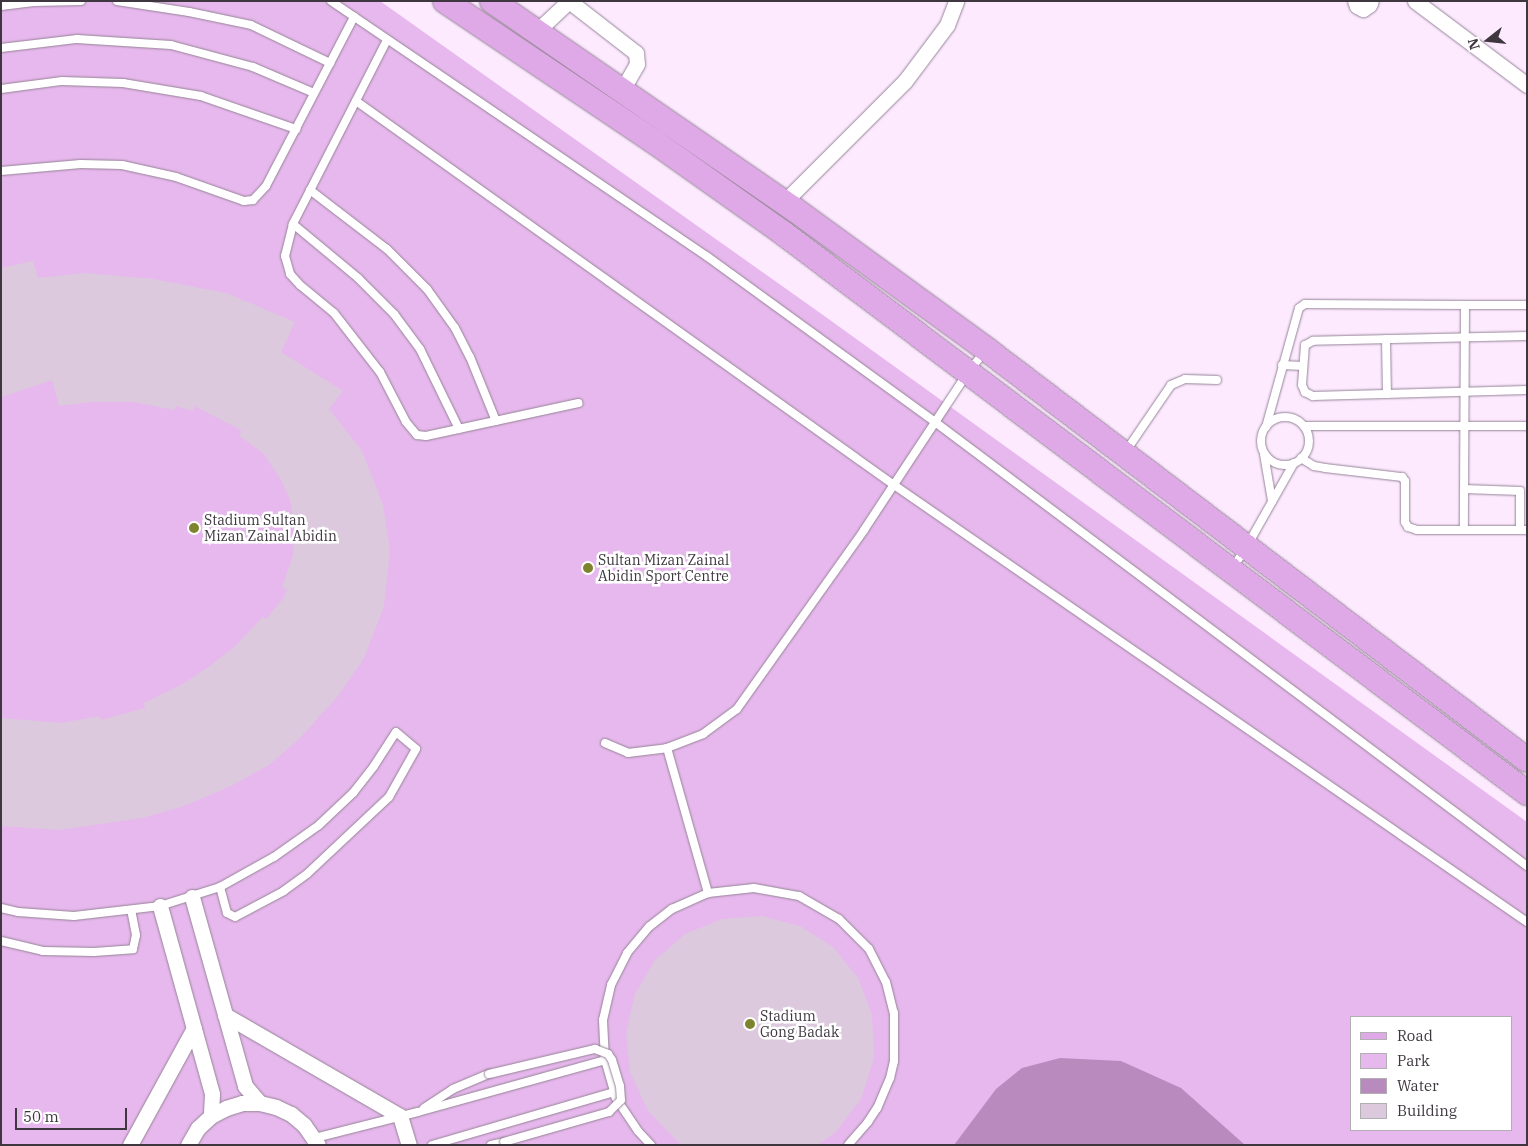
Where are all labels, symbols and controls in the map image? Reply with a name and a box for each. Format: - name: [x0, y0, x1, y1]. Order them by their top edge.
- north arrow: [1463, 15, 1513, 65]
- text: N: [1463, 36, 1484, 52]
- place label: Stadium Sultan Mizan Zainal Abidin: [204, 512, 337, 544]
- marker: Stadium Sultan Mizan Zainal Abidin: [188, 522, 200, 534]
- place label: Sultan Mizan Zainal Abidin Sport Centre: [598, 552, 729, 584]
- marker: Sultan Mizan Zainal Abidin Sport Centre: [582, 562, 594, 574]
- place label: Stadium Gong Badak: [760, 1008, 839, 1040]
- legend: [1350, 1016, 1513, 1131]
- marker: Stadium Gong Badak: [744, 1018, 756, 1030]
- text: Road: [1397, 1026, 1433, 1045]
- text: Park: [1397, 1051, 1430, 1070]
- text: Water: [1397, 1076, 1439, 1095]
- scale bar: [18, 1098, 130, 1130]
- text: Building: [1397, 1101, 1457, 1120]
- text: 50 m: [23, 1107, 59, 1126]

